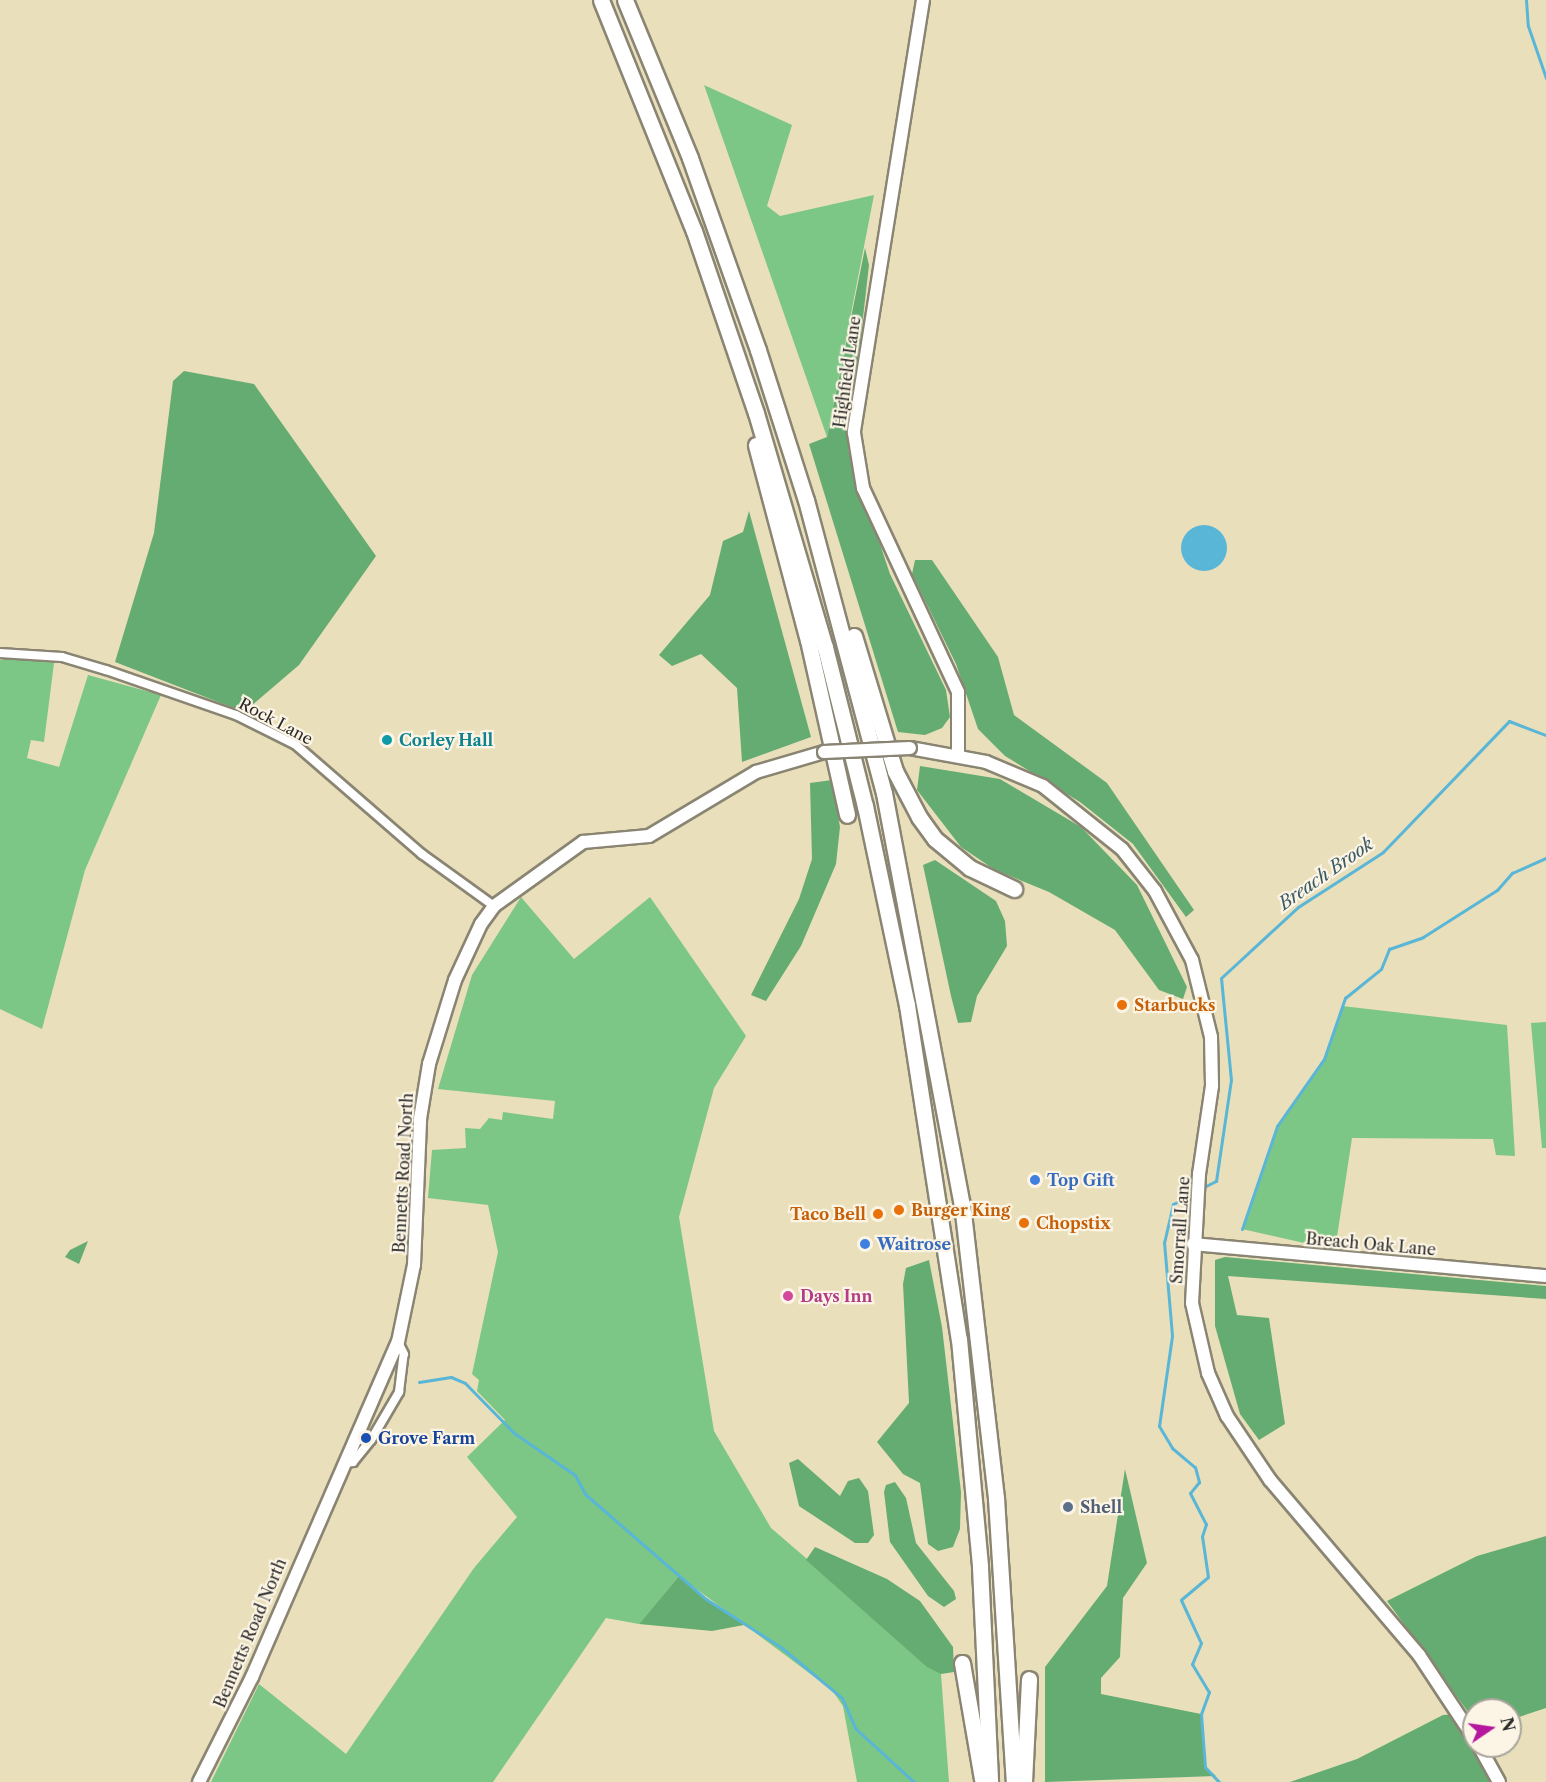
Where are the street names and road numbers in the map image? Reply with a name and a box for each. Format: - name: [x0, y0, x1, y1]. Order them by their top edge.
- street label: Highfield Lane: [830, 315, 864, 429]
- street label: Rock Lane: [236, 693, 316, 749]
- street label: Bennetts Road North: [389, 1092, 417, 1254]
- street label: Smorrall Lane: [1167, 1176, 1193, 1284]
- street label: Breach Oak Lane: [1305, 1229, 1437, 1259]
- street label: Bennetts Road North: [210, 1555, 290, 1711]

